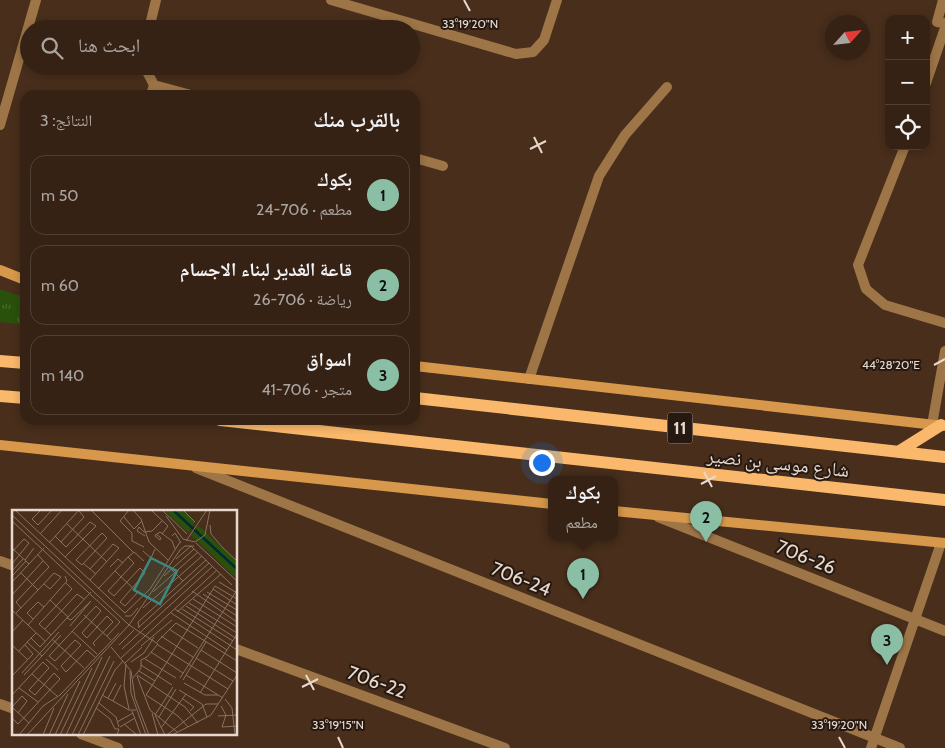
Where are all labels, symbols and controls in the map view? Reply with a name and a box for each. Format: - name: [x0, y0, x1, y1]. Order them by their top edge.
- north arrow: [825, 15, 870, 60]
- map controls: [885, 15, 930, 150]
- button: +: [885, 15, 930, 60]
- text: 33°19'20"N: [442, 16, 498, 31]
- search box: [20, 20, 420, 75]
- icon: search: [38, 34, 66, 62]
- text: ابحث هنا: [78, 34, 140, 57]
- button: −: [885, 60, 930, 105]
- button: locate: [885, 105, 930, 150]
- text: بالقرب منك: [313, 107, 400, 132]
- text: النتائج: 3: [40, 111, 92, 130]
- text: بكوك: [317, 168, 352, 191]
- text: 50 m: [41, 186, 78, 205]
- text: 1: [380, 186, 386, 205]
- text: مطعم · 706-24: [256, 200, 352, 219]
- text: قاعة الغدير لبناء الاجسام: [180, 258, 352, 281]
- text: 60 m: [41, 276, 79, 295]
- text: 2: [379, 276, 387, 295]
- text: رياضة · 706-26: [253, 290, 352, 309]
- text: اسواق: [306, 348, 352, 371]
- text: 44°28'20"E: [862, 357, 920, 372]
- text: 140 m: [41, 366, 84, 385]
- text: 3: [379, 366, 387, 385]
- text: متجر · 706-41: [261, 380, 352, 399]
- road number: 11: [668, 412, 692, 443]
- street label: شارع موسى بن نصير: [705, 444, 850, 482]
- your location: [529, 450, 555, 476]
- popup: [548, 476, 618, 541]
- text: بكوك: [565, 481, 601, 504]
- pin: 2: [690, 501, 722, 542]
- inset map: [12, 510, 238, 736]
- text: مطعم: [565, 513, 598, 532]
- street label: 706-26: [773, 535, 839, 579]
- street label: 706-24: [488, 557, 554, 601]
- pin: 1: [567, 558, 599, 599]
- pin: 3: [871, 624, 903, 665]
- street label: 706-22: [344, 661, 410, 703]
- text: 33°19'15"N: [312, 717, 364, 732]
- text: 33°19'20"N: [811, 717, 867, 732]

